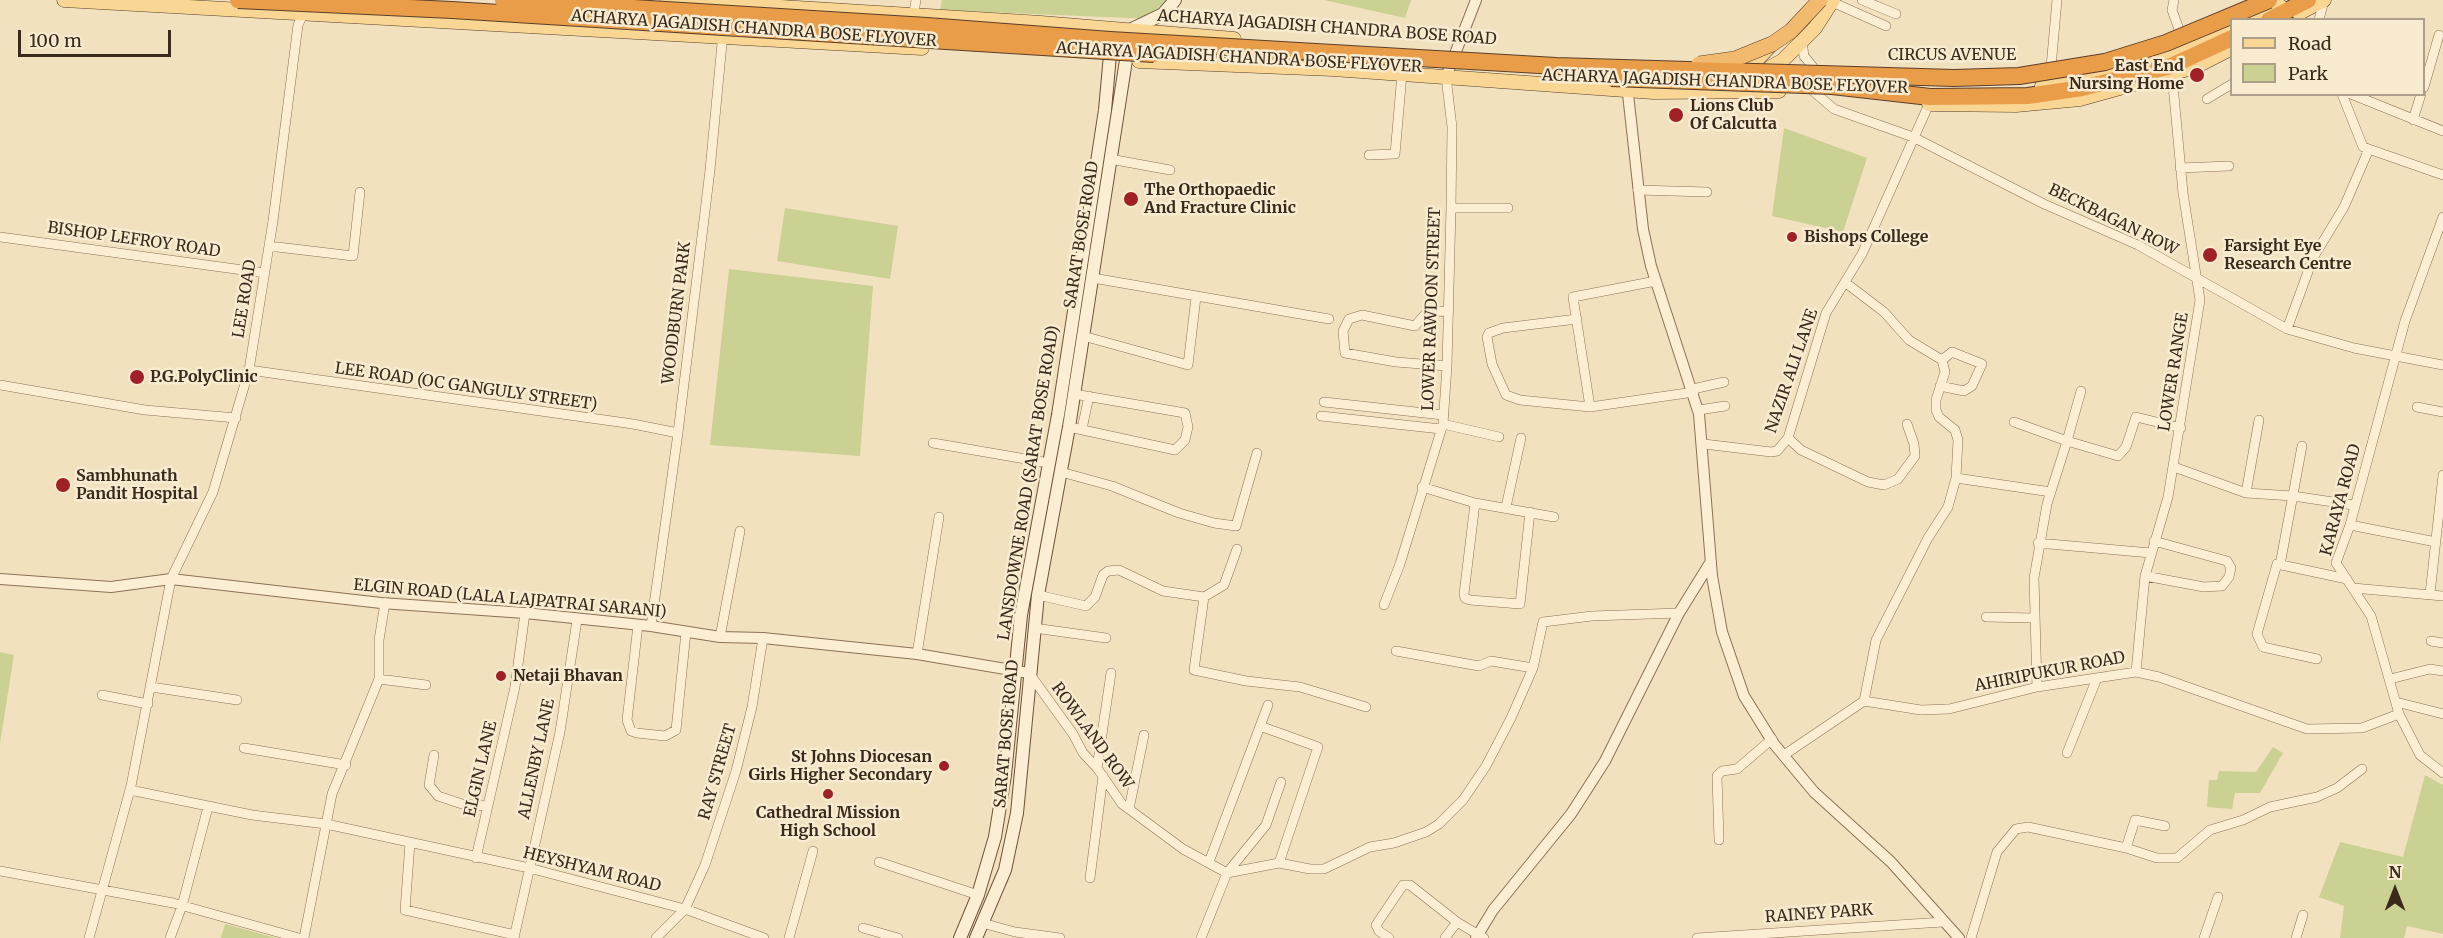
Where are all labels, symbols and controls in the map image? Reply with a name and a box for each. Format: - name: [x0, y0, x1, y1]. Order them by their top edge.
- street label: ACHARYA JAGADISH CHANDRA BOSE FLYOVER: [571, 7, 937, 51]
- street label: ACHARYA JAGADISH CHANDRA BOSE ROAD: [1157, 7, 1497, 49]
- scale bar: [21, 18, 174, 56]
- legend: [2230, 18, 2425, 96]
- text: 100 m: [29, 29, 82, 52]
- text: Road: [2288, 32, 2332, 55]
- street label: ACHARYA JAGADISH CHANDRA BOSE FLYOVER: [1055, 39, 1423, 77]
- street label: CIRCUS AVENUE: [1888, 45, 2016, 65]
- place label: East End Nursing Home: [2069, 56, 2184, 94]
- text: Park: [2288, 62, 2328, 85]
- street label: ACHARYA JAGADISH CHANDRA BOSE FLYOVER: [1542, 66, 1908, 98]
- marker: East End Nursing Home: [2188, 66, 2206, 84]
- place label: Lions Club Of Calcutta: [1690, 96, 1777, 134]
- marker: Lions Club Of Calcutta: [1667, 106, 1685, 124]
- street label: SARAT BOSE ROAD: [1061, 160, 1103, 310]
- place label: The Orthopaedic And Fracture Clinic: [1144, 180, 1296, 218]
- street label: BECKBAGAN ROW: [2045, 180, 2181, 260]
- marker: The Orthopaedic And Fracture Clinic: [1122, 190, 1140, 208]
- street label: LOWER RAWDON STREET: [1419, 207, 1445, 411]
- street label: BISHOP LEFROY ROAD: [46, 218, 222, 262]
- place label: Bishops College: [1804, 227, 1928, 247]
- marker: Bishops College: [1785, 230, 1799, 244]
- place label: Farsight Eye Research Centre: [2224, 236, 2352, 274]
- street label: WOODBURN PARK: [659, 241, 695, 385]
- marker: Farsight Eye Research Centre: [2201, 246, 2219, 264]
- street label: LEE ROAD: [229, 258, 261, 340]
- street label: NAZIR ALI LANE: [1762, 306, 1822, 436]
- street label: LOWER RANGE: [2155, 311, 2193, 433]
- street label: LANSDOWNE ROAD (SARAT BOSE ROAD): [995, 324, 1063, 642]
- street label: LEE ROAD (OC GANGULY STREET): [334, 359, 598, 415]
- place label: P.G.PolyClinic: [150, 367, 258, 387]
- marker: P.G.PolyClinic: [128, 368, 146, 386]
- street label: KARAYA ROAD: [2317, 442, 2365, 558]
- place label: Sambhunath Pandit Hospital: [76, 466, 198, 504]
- marker: Sambhunath Pandit Hospital: [54, 476, 72, 494]
- street label: ELGIN ROAD (LALA LAJPATRAI SARANI): [353, 576, 667, 622]
- street label: AHIRIPUKUR ROAD: [1973, 648, 2127, 696]
- street label: SARAT BOSE ROAD: [991, 659, 1023, 809]
- place label: Netaji Bhavan: [513, 666, 623, 686]
- marker: Netaji Bhavan: [494, 669, 508, 683]
- street label: ROWLAND ROW: [1047, 679, 1137, 793]
- street label: ALLENBY LANE: [515, 697, 559, 821]
- street label: ELGIN LANE: [461, 719, 501, 819]
- street label: RAY STREET: [695, 722, 741, 822]
- place label: St Johns Diocesan Girls Higher Secondary: [749, 747, 932, 785]
- marker: St Johns Diocesan Girls Higher Secondary: [937, 759, 951, 773]
- marker: Cathedral Mission High School: [821, 787, 835, 801]
- place label: Cathedral Mission High School: [756, 803, 900, 841]
- street label: HEYSHYAM ROAD: [521, 844, 663, 896]
- north arrow: [2365, 860, 2425, 920]
- text: N: [2389, 862, 2401, 882]
- street label: RAINEY PARK: [1764, 901, 1874, 927]

